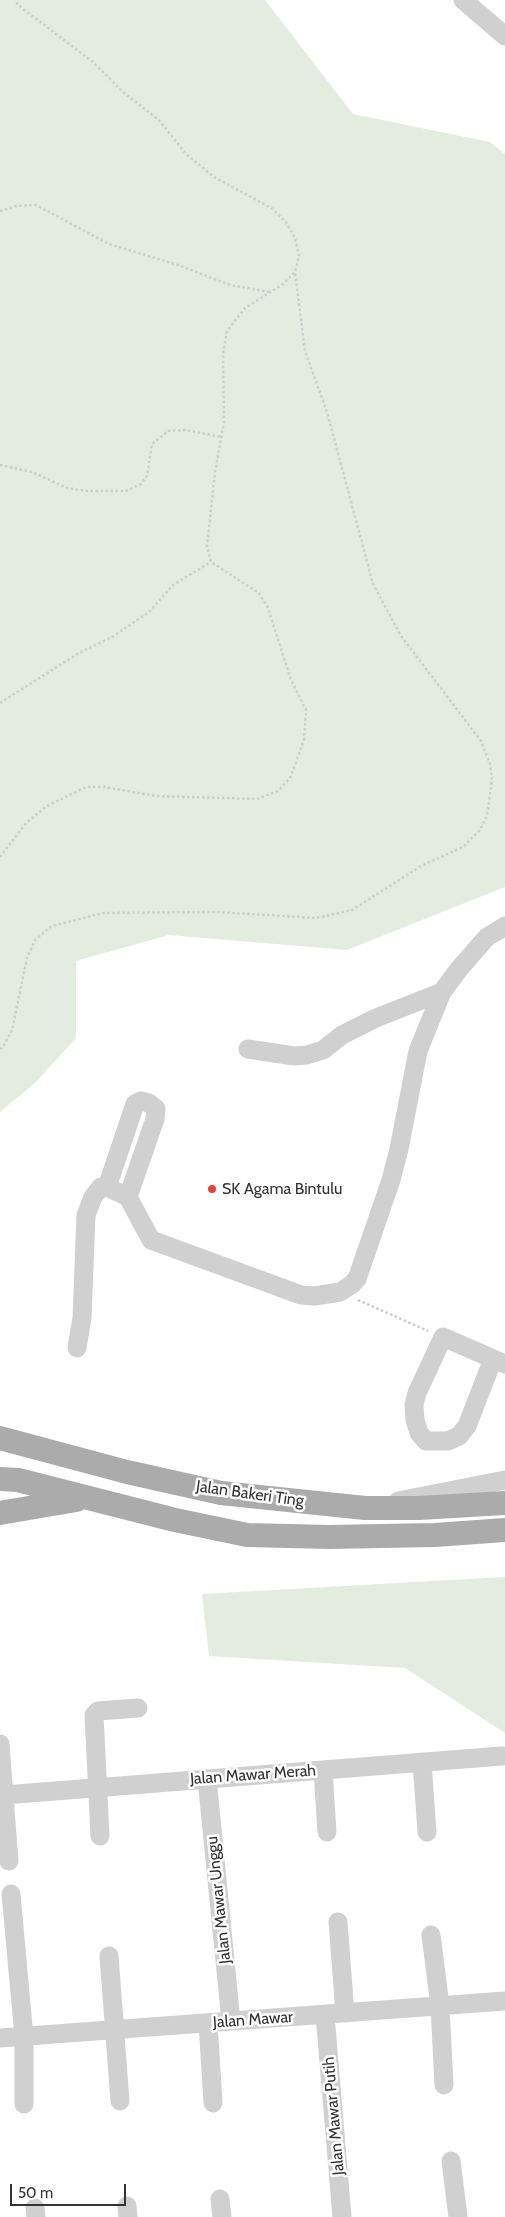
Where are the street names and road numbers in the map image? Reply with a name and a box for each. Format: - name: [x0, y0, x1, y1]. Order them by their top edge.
- street label: Jalan Bakeri Ting: [195, 1477, 305, 1511]
- street label: Jalan Mawar Merah: [189, 1761, 317, 1789]
- street label: Jalan Mawar Unggu: [203, 1835, 235, 1965]
- street label: Jalan Mawar: [212, 2008, 294, 2032]
- street label: Jalan Mawar Putih: [319, 2056, 349, 2176]

